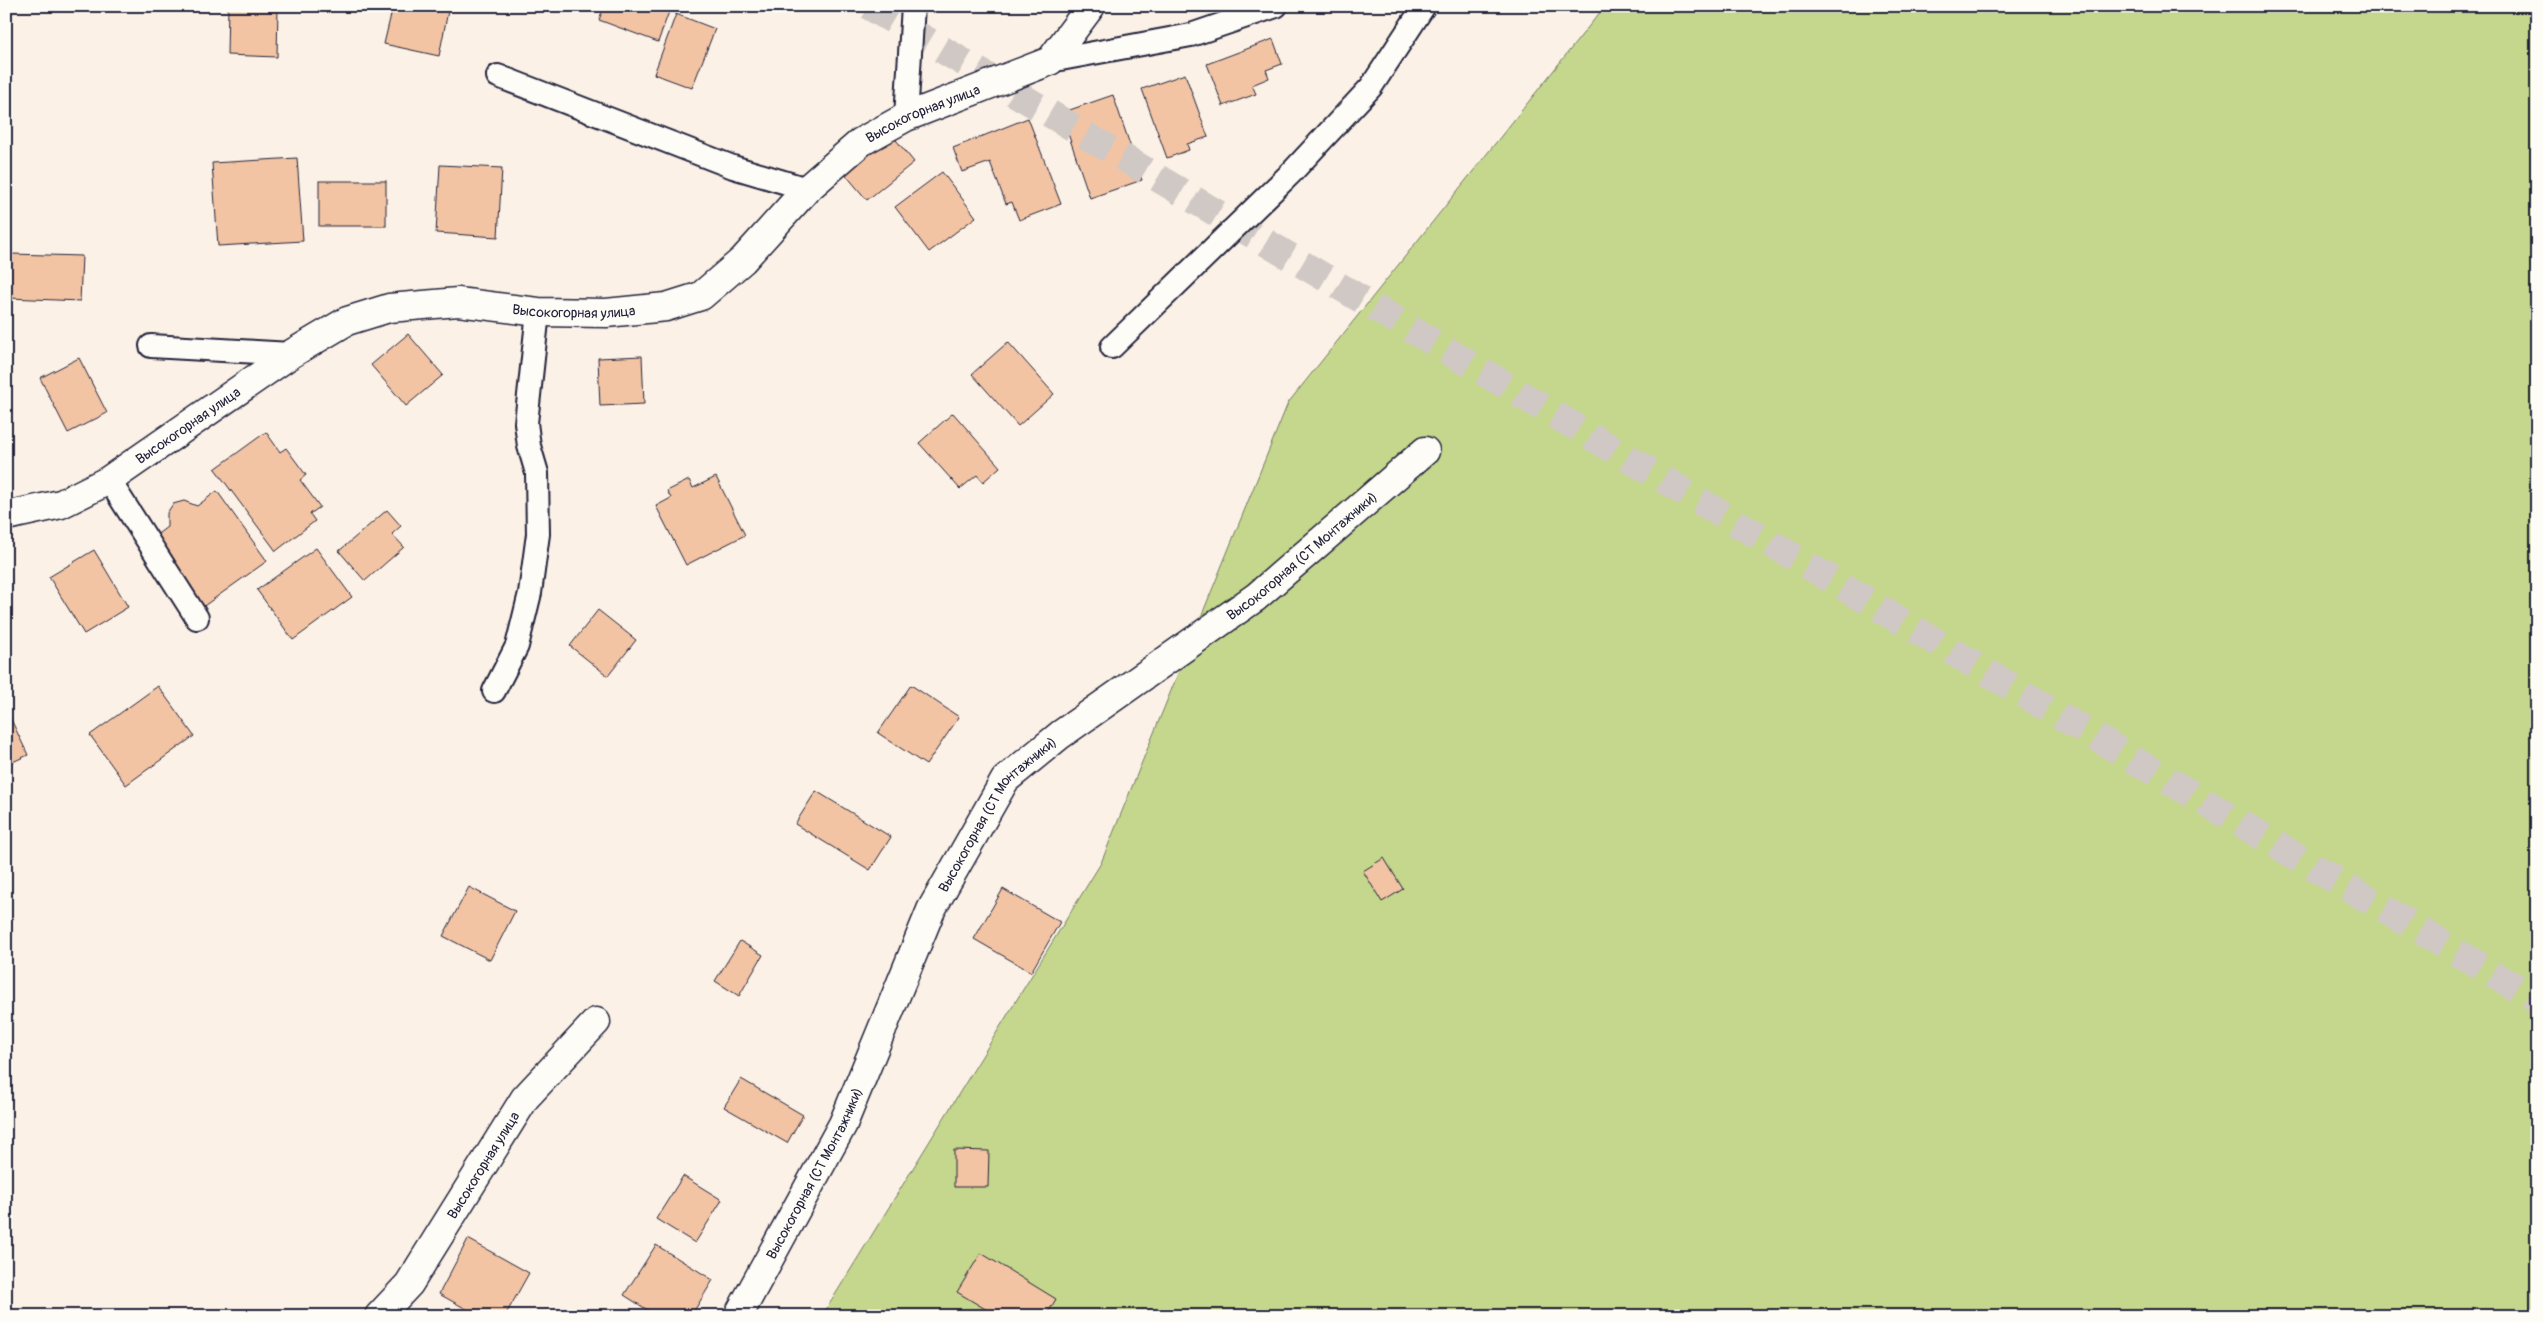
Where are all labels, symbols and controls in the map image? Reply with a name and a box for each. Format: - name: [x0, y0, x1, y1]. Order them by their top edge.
- street label: Высокогорная улица: [863, 81, 982, 147]
- street label: Высокогорная улица: [511, 301, 636, 322]
- street label: Высокогорная улица: [133, 384, 244, 468]
- street label: Высокогорная (СТ Монтажники): [1223, 488, 1381, 624]
- street label: Высокогорная (СТ Монтажники): [935, 733, 1060, 895]
- street label: Высокогорная (СТ Монтажники): [763, 1085, 866, 1262]
- street label: Высокогорная улица: [444, 1109, 523, 1222]

